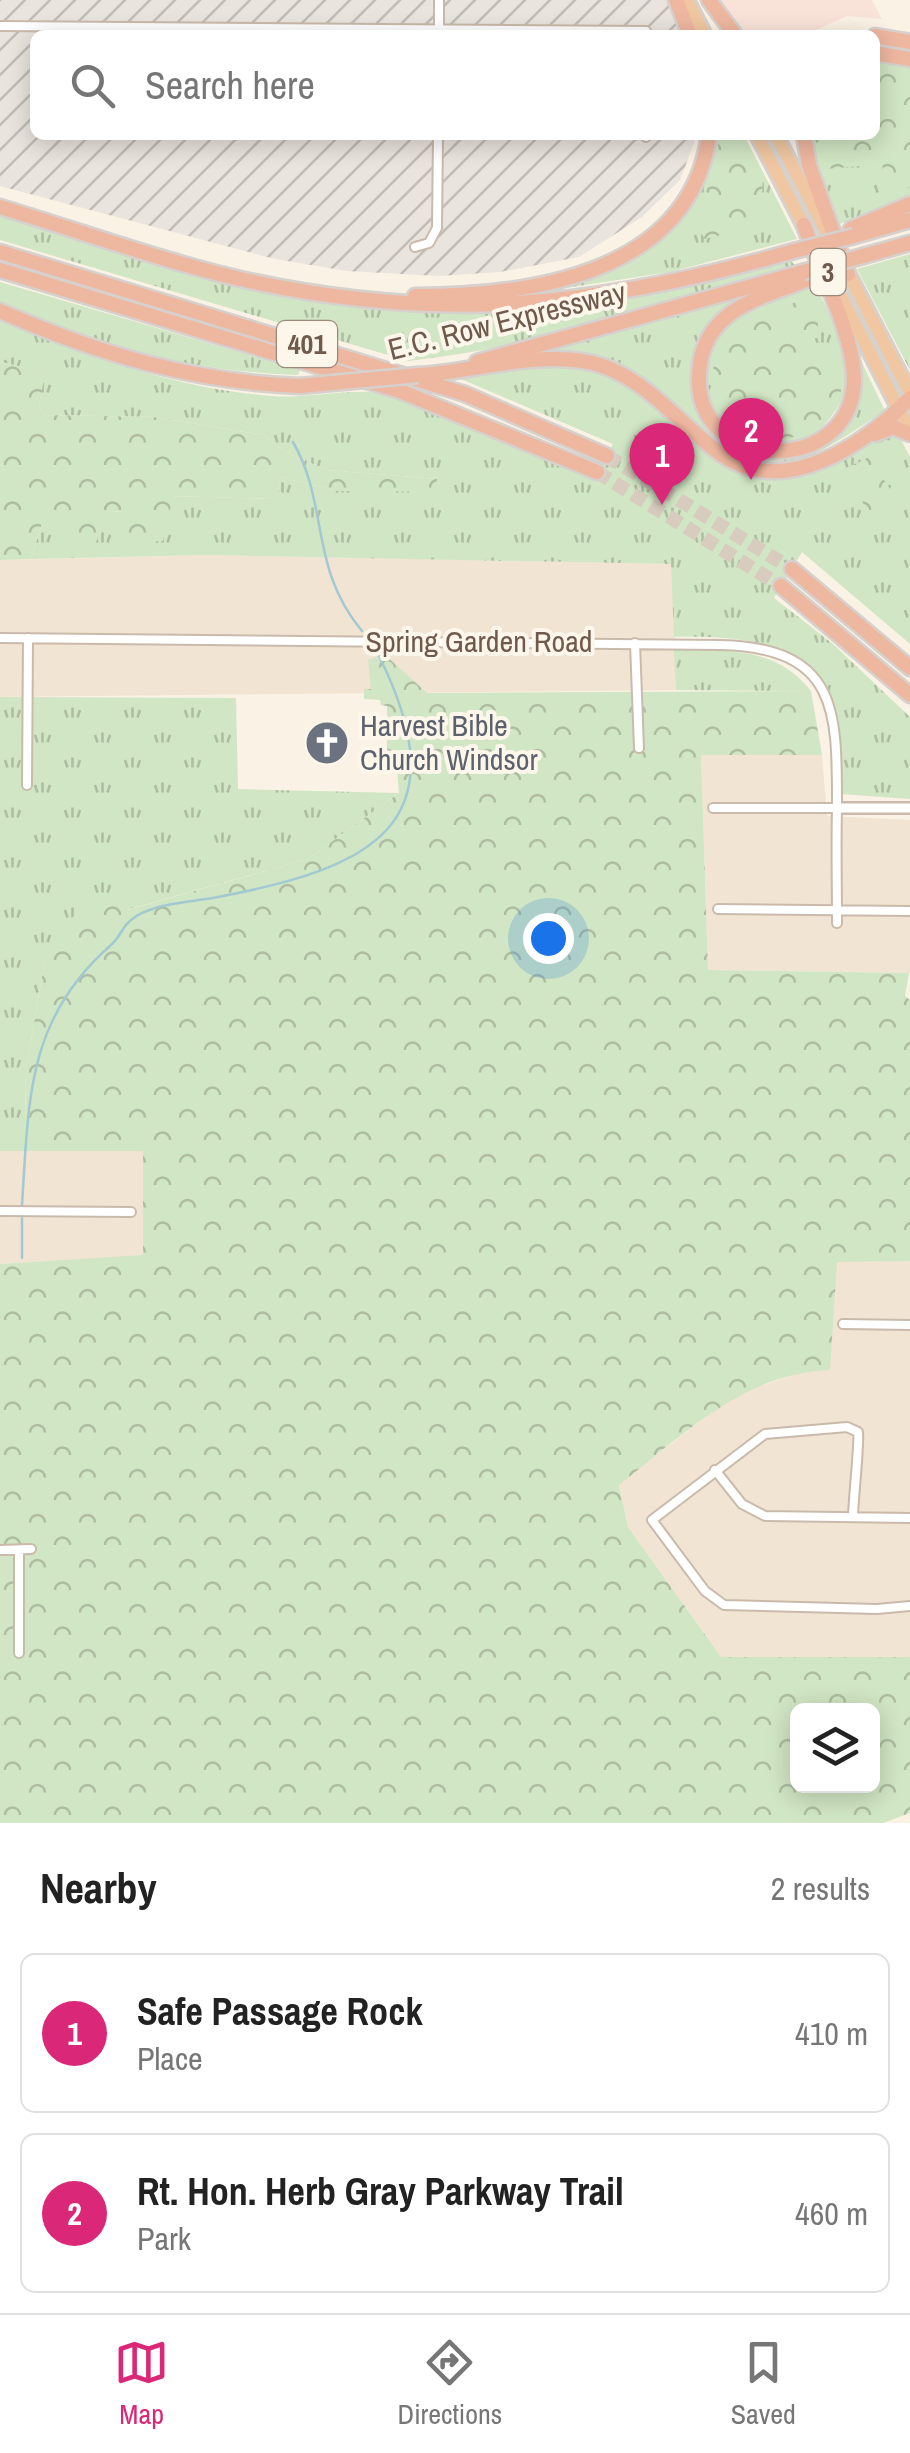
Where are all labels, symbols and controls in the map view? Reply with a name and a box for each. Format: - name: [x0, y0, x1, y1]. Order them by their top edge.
- search box: [30, 30, 880, 140]
- icon: search: [65, 58, 120, 113]
- text: Search here: [145, 60, 315, 111]
- road number: 3: [810, 249, 846, 295]
- street label: E.C. Row Expressway: [384, 271, 630, 369]
- road number: 401: [277, 321, 337, 367]
- pin: 2: [718, 398, 784, 480]
- pin: 1: [630, 422, 694, 505]
- street label: Spring Garden Road: [365, 621, 593, 661]
- place label: Harvest Bible Church Windsor: [360, 705, 539, 779]
- church icon: Harvest Bible Church Windsor: [304, 720, 350, 766]
- your location: [523, 913, 574, 964]
- map controls: [790, 1703, 880, 1793]
- button: layers: [790, 1703, 880, 1793]
- text: Nearby: [40, 1860, 157, 1916]
- text: 2 results: [771, 1867, 870, 1910]
- text: Safe Passage Rock: [137, 1986, 423, 2037]
- text: 1: [67, 2012, 82, 2055]
- text: 410 m: [795, 2012, 868, 2055]
- text: Place: [137, 2037, 203, 2080]
- text: Rt. Hon. Herb Gray Parkway Trail: [137, 2166, 624, 2217]
- text: 2: [67, 2192, 82, 2235]
- text: 460 m: [795, 2192, 868, 2235]
- text: Park: [137, 2217, 191, 2260]
- tab: Map: [114, 2335, 169, 2433]
- tab: Directions: [398, 2335, 502, 2433]
- tab: Saved: [731, 2335, 796, 2433]

